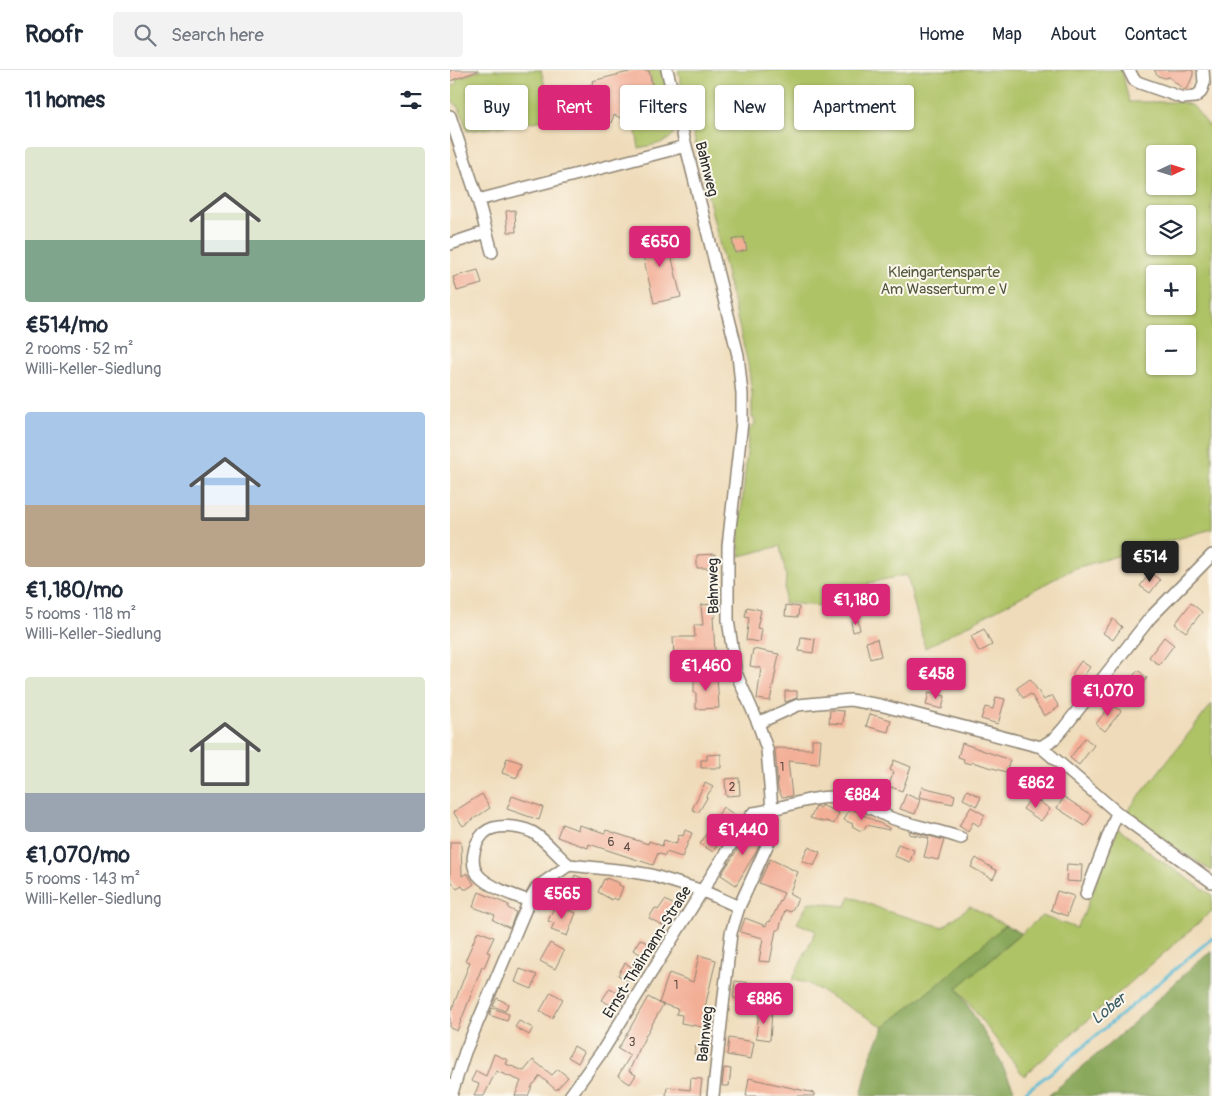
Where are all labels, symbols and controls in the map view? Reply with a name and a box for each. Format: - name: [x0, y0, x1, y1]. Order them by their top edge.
- search box: [113, 12, 463, 57]
- text: Roofr: [25, 20, 83, 49]
- icon: search: [131, 21, 159, 49]
- text: Search here: [171, 23, 264, 47]
- text: Home: [919, 23, 964, 46]
- text: Map: [992, 23, 1022, 46]
- text: About: [1050, 23, 1096, 46]
- text: Contact: [1124, 23, 1187, 46]
- chip: Buy: [465, 85, 528, 130]
- chip: Rent: [538, 85, 610, 130]
- chip: Filters: [620, 85, 705, 130]
- chip: New: [715, 85, 784, 130]
- chip: Apartment: [794, 85, 914, 130]
- icon: filters: [397, 86, 425, 114]
- text: 11 homes: [25, 87, 105, 114]
- street label: Bahnweg: [691, 140, 723, 199]
- north arrow: [1146, 145, 1196, 195]
- map controls: [1146, 145, 1196, 375]
- icon: home: [180, 179, 270, 269]
- button: layers: [1146, 205, 1196, 255]
- pin: €650: [630, 226, 690, 268]
- text: €650: [640, 232, 680, 252]
- park label: Kleingartensparte Am Wasserturm e V: [880, 263, 1008, 299]
- button: +: [1146, 265, 1196, 315]
- text: €514/mo: [25, 312, 108, 339]
- button: −: [1146, 325, 1196, 375]
- text: 2 rooms · 52 m²: [25, 339, 134, 359]
- text: Willi-Keller-Siedlung: [25, 359, 161, 379]
- icon: home: [180, 444, 270, 534]
- pin: €514: [1120, 540, 1180, 583]
- text: €514: [1133, 547, 1167, 567]
- street label: Bahnweg: [704, 558, 723, 614]
- text: €1,180/mo: [25, 577, 123, 604]
- pin: €1,180: [815, 584, 897, 626]
- text: €1,180: [833, 590, 879, 610]
- text: 5 rooms · 118 m²: [25, 604, 136, 624]
- text: Willi-Keller-Siedlung: [25, 624, 161, 644]
- pin: €1,460: [665, 650, 747, 692]
- text: €1,460: [681, 656, 731, 676]
- pin: €458: [906, 658, 966, 700]
- text: €458: [918, 664, 954, 684]
- pin: €1,070: [1067, 674, 1149, 717]
- text: €1,070: [1082, 681, 1134, 701]
- icon: home: [180, 709, 270, 799]
- house number: 1: [780, 760, 784, 775]
- pin: €862: [1006, 766, 1066, 809]
- text: €862: [1018, 773, 1054, 793]
- pin: €884: [832, 778, 892, 821]
- house number: 2: [729, 780, 736, 795]
- text: €884: [844, 785, 880, 805]
- pin: €1,440: [702, 814, 784, 856]
- text: €1,440: [718, 820, 768, 840]
- house number: 6: [608, 835, 615, 850]
- house number: 4: [624, 840, 631, 855]
- text: €1,070/mo: [25, 842, 130, 869]
- text: 5 rooms · 143 m²: [25, 869, 140, 889]
- pin: €565: [532, 878, 592, 920]
- street label: Ernst-Thälmann-Straße: [599, 882, 696, 1022]
- text: €565: [543, 884, 581, 904]
- text: Willi-Keller-Siedlung: [25, 889, 161, 909]
- house number: 1: [674, 978, 678, 993]
- pin: €886: [734, 982, 794, 1025]
- water label: Lober: [1087, 987, 1132, 1029]
- text: €886: [746, 989, 782, 1009]
- street label: Bahnweg: [693, 1005, 718, 1063]
- house number: 3: [629, 1035, 636, 1050]

